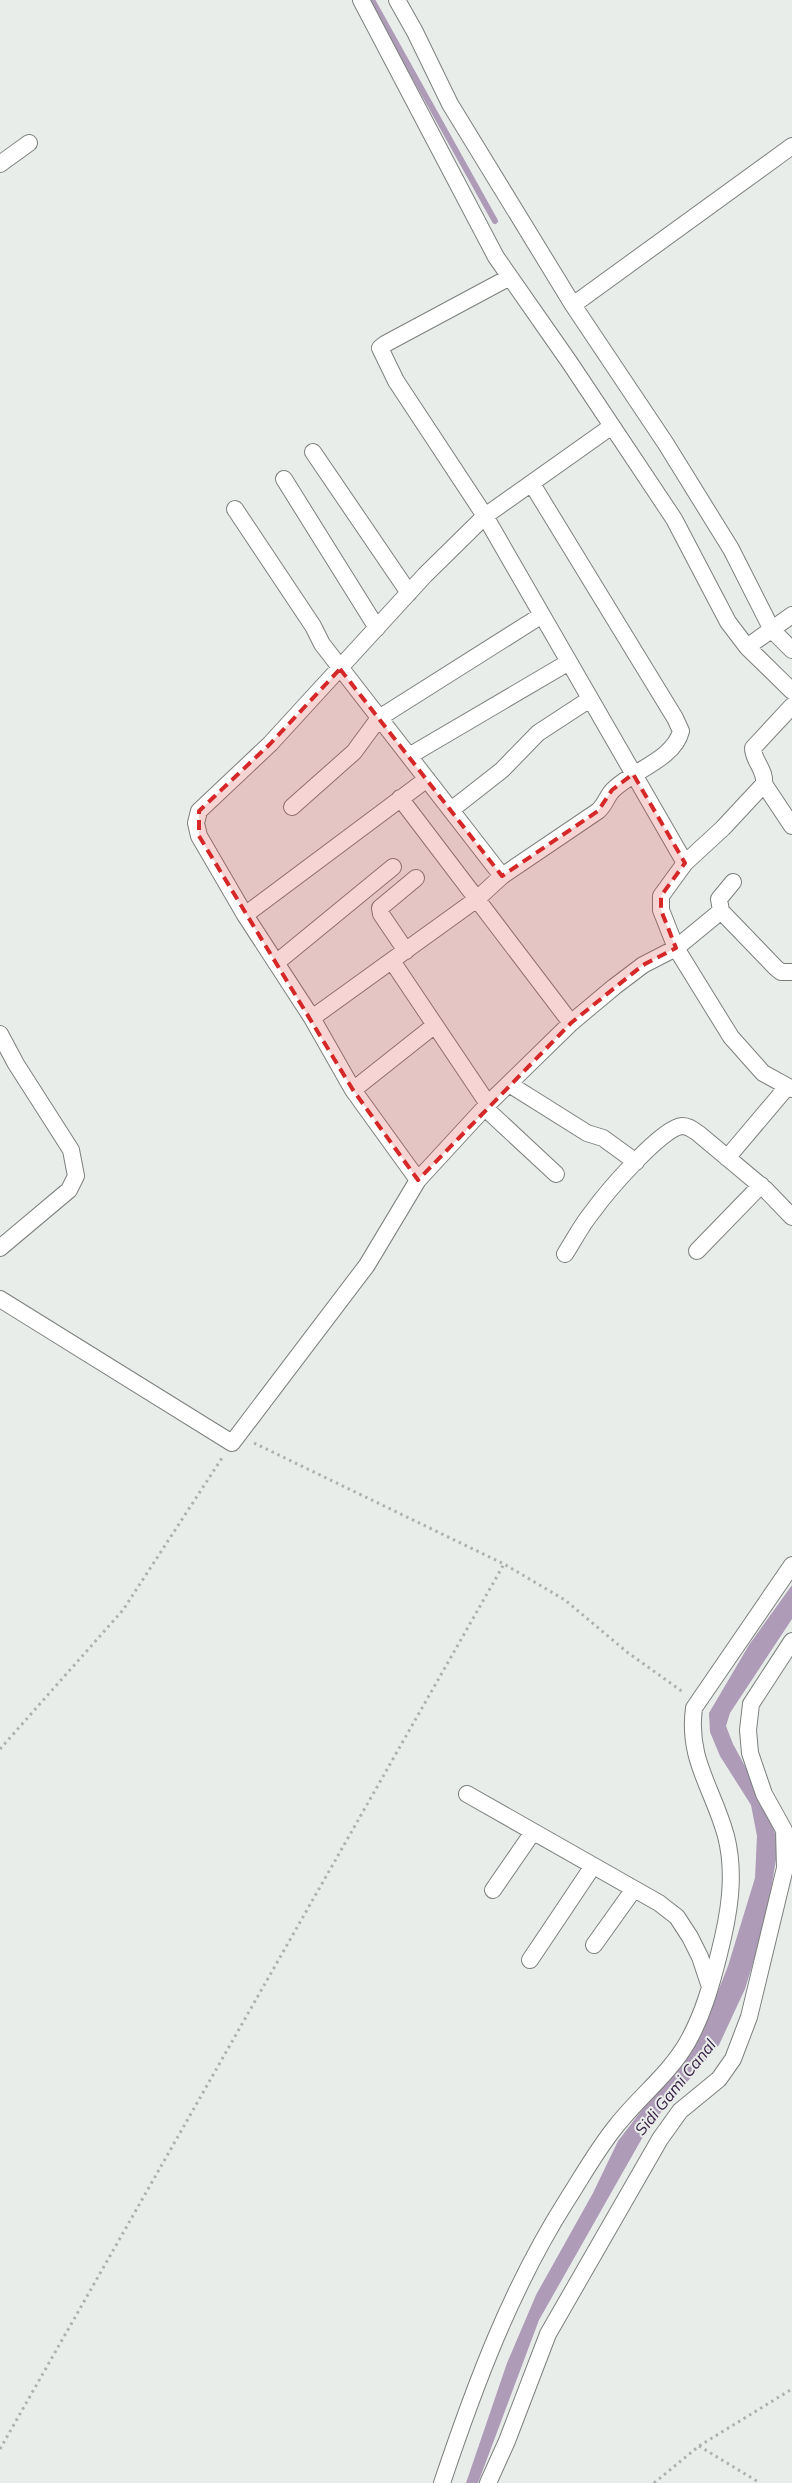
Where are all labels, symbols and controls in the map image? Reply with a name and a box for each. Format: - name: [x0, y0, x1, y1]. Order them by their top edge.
- water label: Sidi Gami Canal: [630, 2035, 720, 2139]

